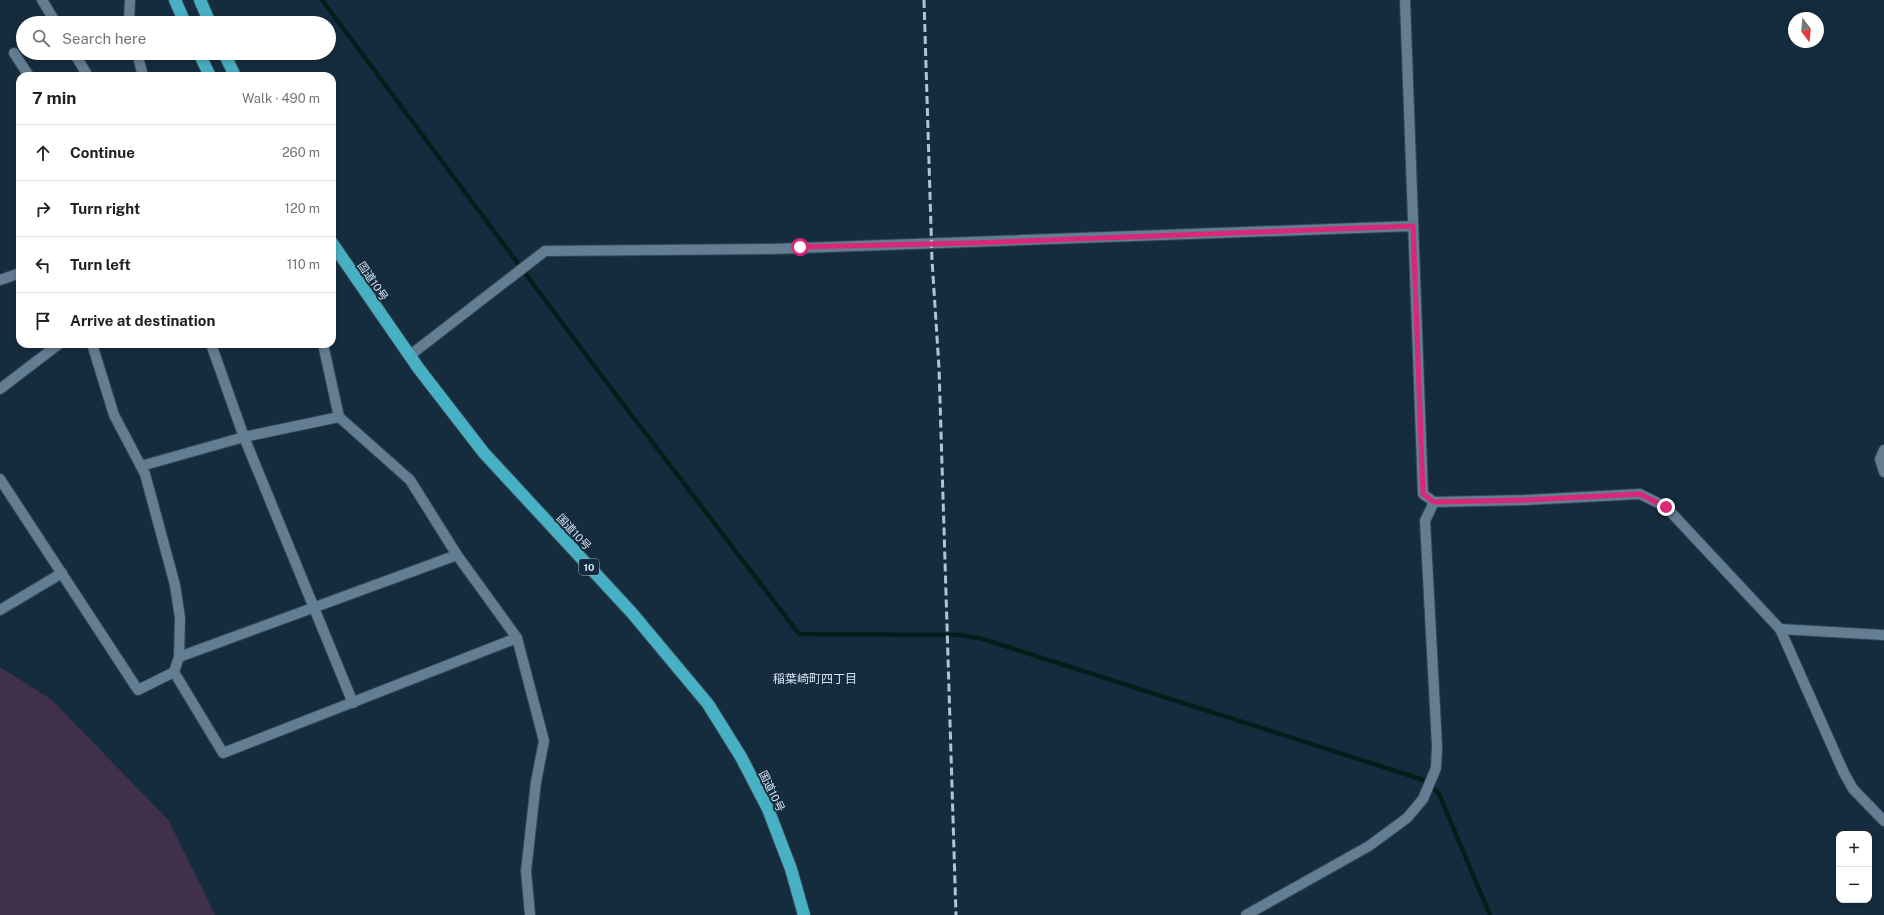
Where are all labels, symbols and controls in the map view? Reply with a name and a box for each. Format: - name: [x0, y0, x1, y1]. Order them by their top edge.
- north arrow: [1788, 12, 1824, 48]
- search box: [16, 16, 336, 60]
- icon: search: [30, 27, 52, 49]
- text: Search here: [62, 30, 146, 47]
- text: 7 min: [32, 88, 76, 108]
- text: Walk · 490 m: [242, 91, 320, 106]
- icon: ahead: [32, 142, 54, 164]
- text: Continue: [70, 144, 135, 161]
- text: 260 m: [282, 145, 320, 160]
- icon: right: [32, 198, 54, 220]
- text: Turn right: [70, 200, 140, 217]
- text: 120 m: [285, 201, 320, 216]
- route start: [791, 238, 809, 256]
- icon: left: [32, 254, 54, 276]
- text: Turn left: [70, 256, 131, 273]
- text: 110 m: [287, 257, 320, 272]
- street label: 国道10号: [356, 259, 390, 303]
- icon: arrive: [32, 310, 54, 332]
- text: Arrive at destination: [70, 312, 215, 329]
- route end: [1657, 498, 1675, 516]
- street label: 国道10号: [555, 512, 593, 552]
- road number: 10: [579, 559, 599, 575]
- district label: 稲葉崎町四丁目: [773, 672, 857, 686]
- street label: 国道10号: [757, 768, 787, 814]
- map controls: [1836, 831, 1872, 903]
- button: +: [1836, 831, 1872, 867]
- button: −: [1836, 867, 1872, 903]

